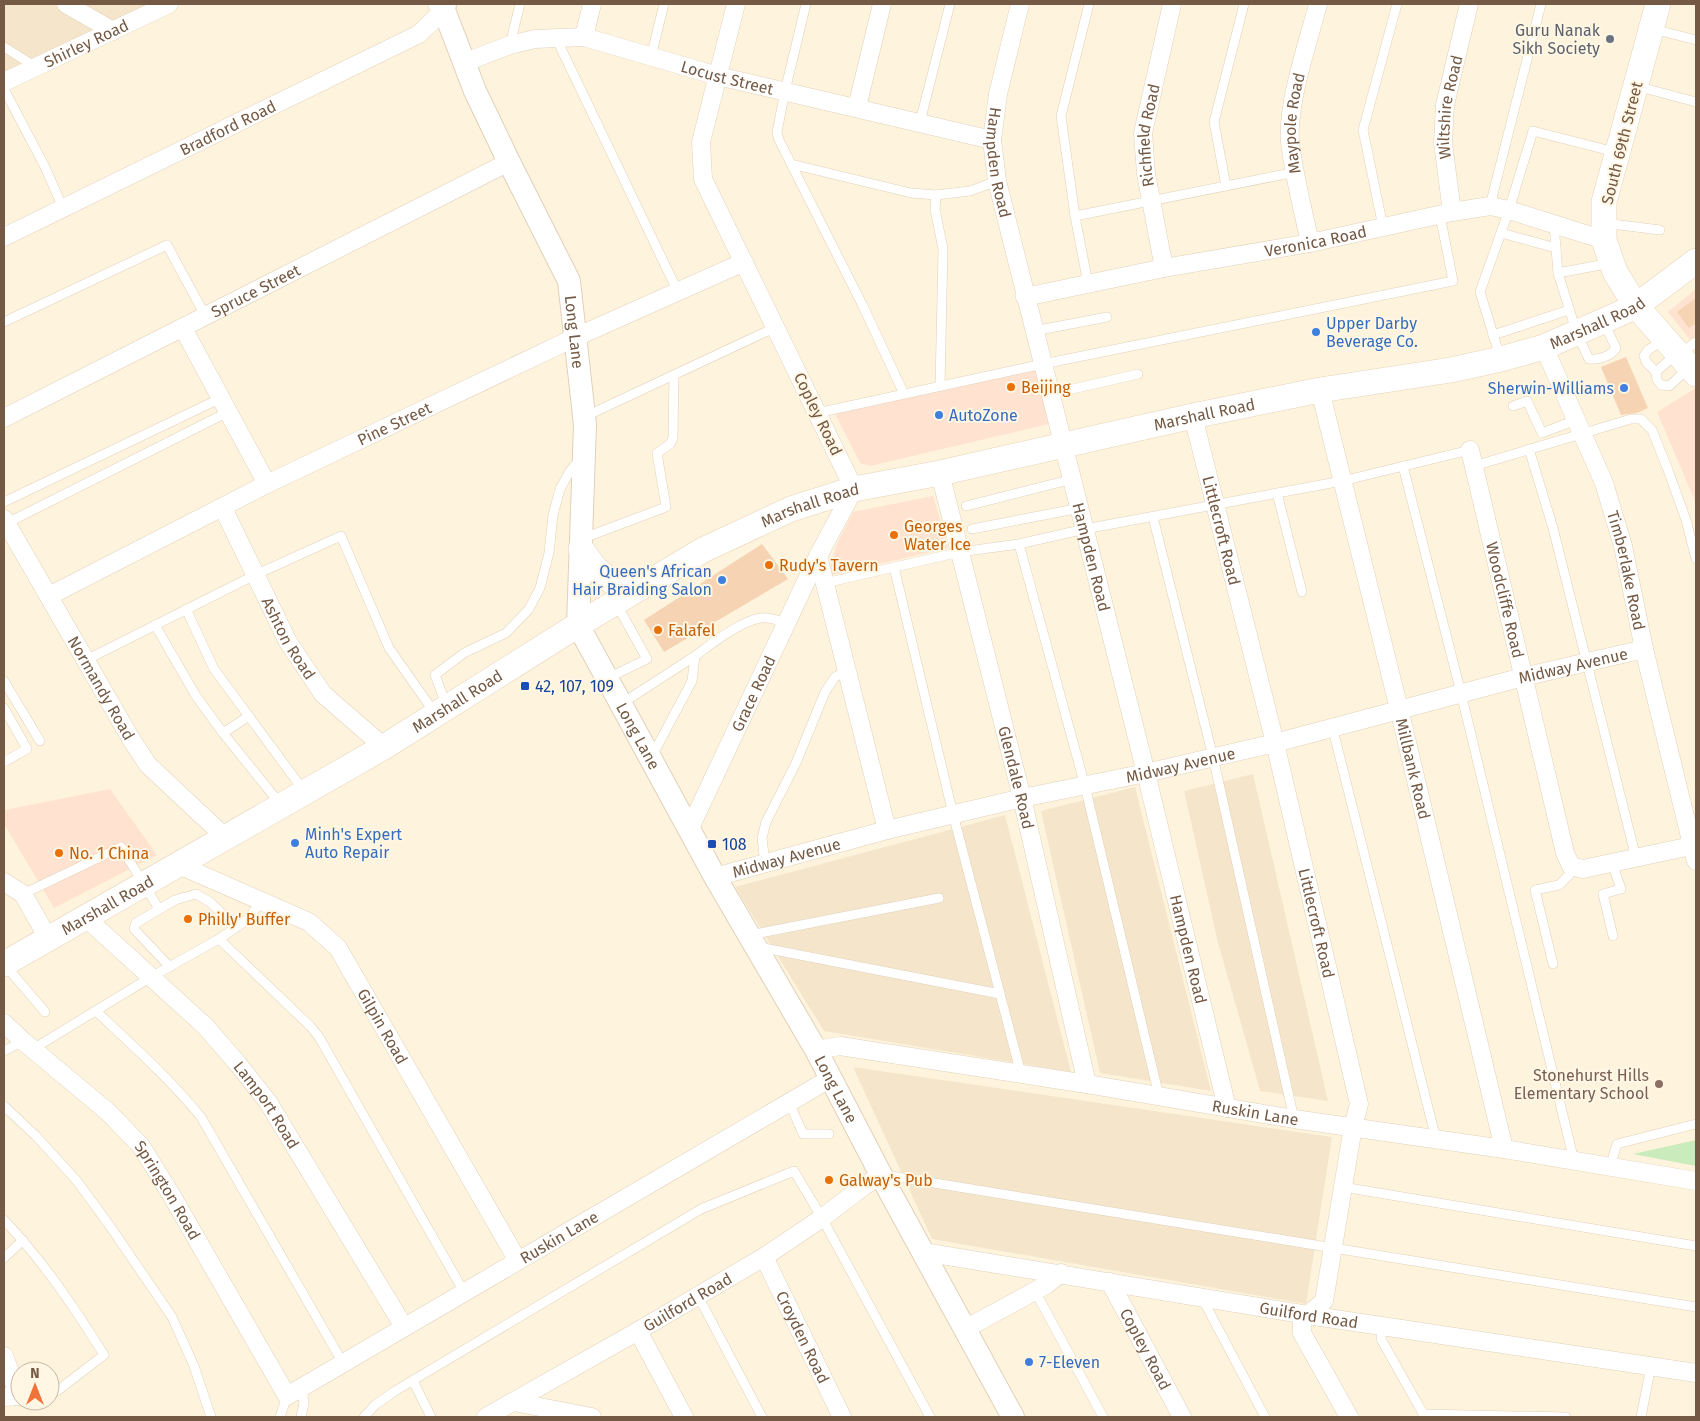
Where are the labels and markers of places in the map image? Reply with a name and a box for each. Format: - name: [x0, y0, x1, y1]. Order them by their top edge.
- place label: Guru Nanak Sikh Society: [1512, 21, 1601, 58]
- marker: Guru Nanak Sikh Society: [1604, 33, 1616, 45]
- place label: Upper Darby Beverage Co.: [1326, 314, 1418, 351]
- marker: Upper Darby Beverage Co.: [1310, 326, 1322, 338]
- place label: Beijing: [1021, 378, 1071, 397]
- place label: Sherwin-Williams: [1488, 379, 1614, 398]
- marker: Beijing: [1005, 381, 1017, 393]
- marker: Sherwin-Williams: [1618, 382, 1630, 394]
- place label: AutoZone: [949, 406, 1018, 425]
- marker: AutoZone: [933, 409, 945, 421]
- place label: Georges Water Ice: [904, 517, 971, 554]
- marker: Georges Water Ice: [888, 529, 900, 541]
- place label: Rudy's Tavern: [779, 556, 879, 575]
- marker: Rudy's Tavern: [763, 559, 775, 571]
- place label: Queen's African Hair Braiding Salon: [572, 562, 712, 599]
- marker: Queen's African Hair Braiding Salon: [716, 574, 728, 586]
- place label: Falafel: [668, 621, 716, 640]
- marker: Falafel: [652, 624, 664, 636]
- place label: 42, 107, 109: [535, 677, 614, 696]
- marker: 42, 107, 109: [519, 680, 531, 692]
- place label: Minh's Expert Auto Repair: [305, 825, 402, 862]
- place label: 108: [722, 835, 747, 854]
- marker: Minh's Expert Auto Repair: [289, 837, 301, 849]
- marker: 108: [706, 838, 718, 850]
- place label: No. 1 China: [69, 844, 149, 863]
- marker: No. 1 China: [53, 847, 65, 859]
- place label: Philly' Buffer: [198, 910, 291, 929]
- marker: Philly' Buffer: [182, 913, 194, 925]
- place label: Stonehurst Hills Elementary School: [1514, 1066, 1649, 1103]
- marker: Stonehurst Hills Elementary School: [1653, 1078, 1665, 1090]
- place label: Galway's Pub: [839, 1171, 933, 1190]
- marker: Galway's Pub: [823, 1174, 835, 1186]
- place label: 7-Eleven: [1039, 1353, 1100, 1372]
- marker: 7-Eleven: [1023, 1356, 1035, 1368]

